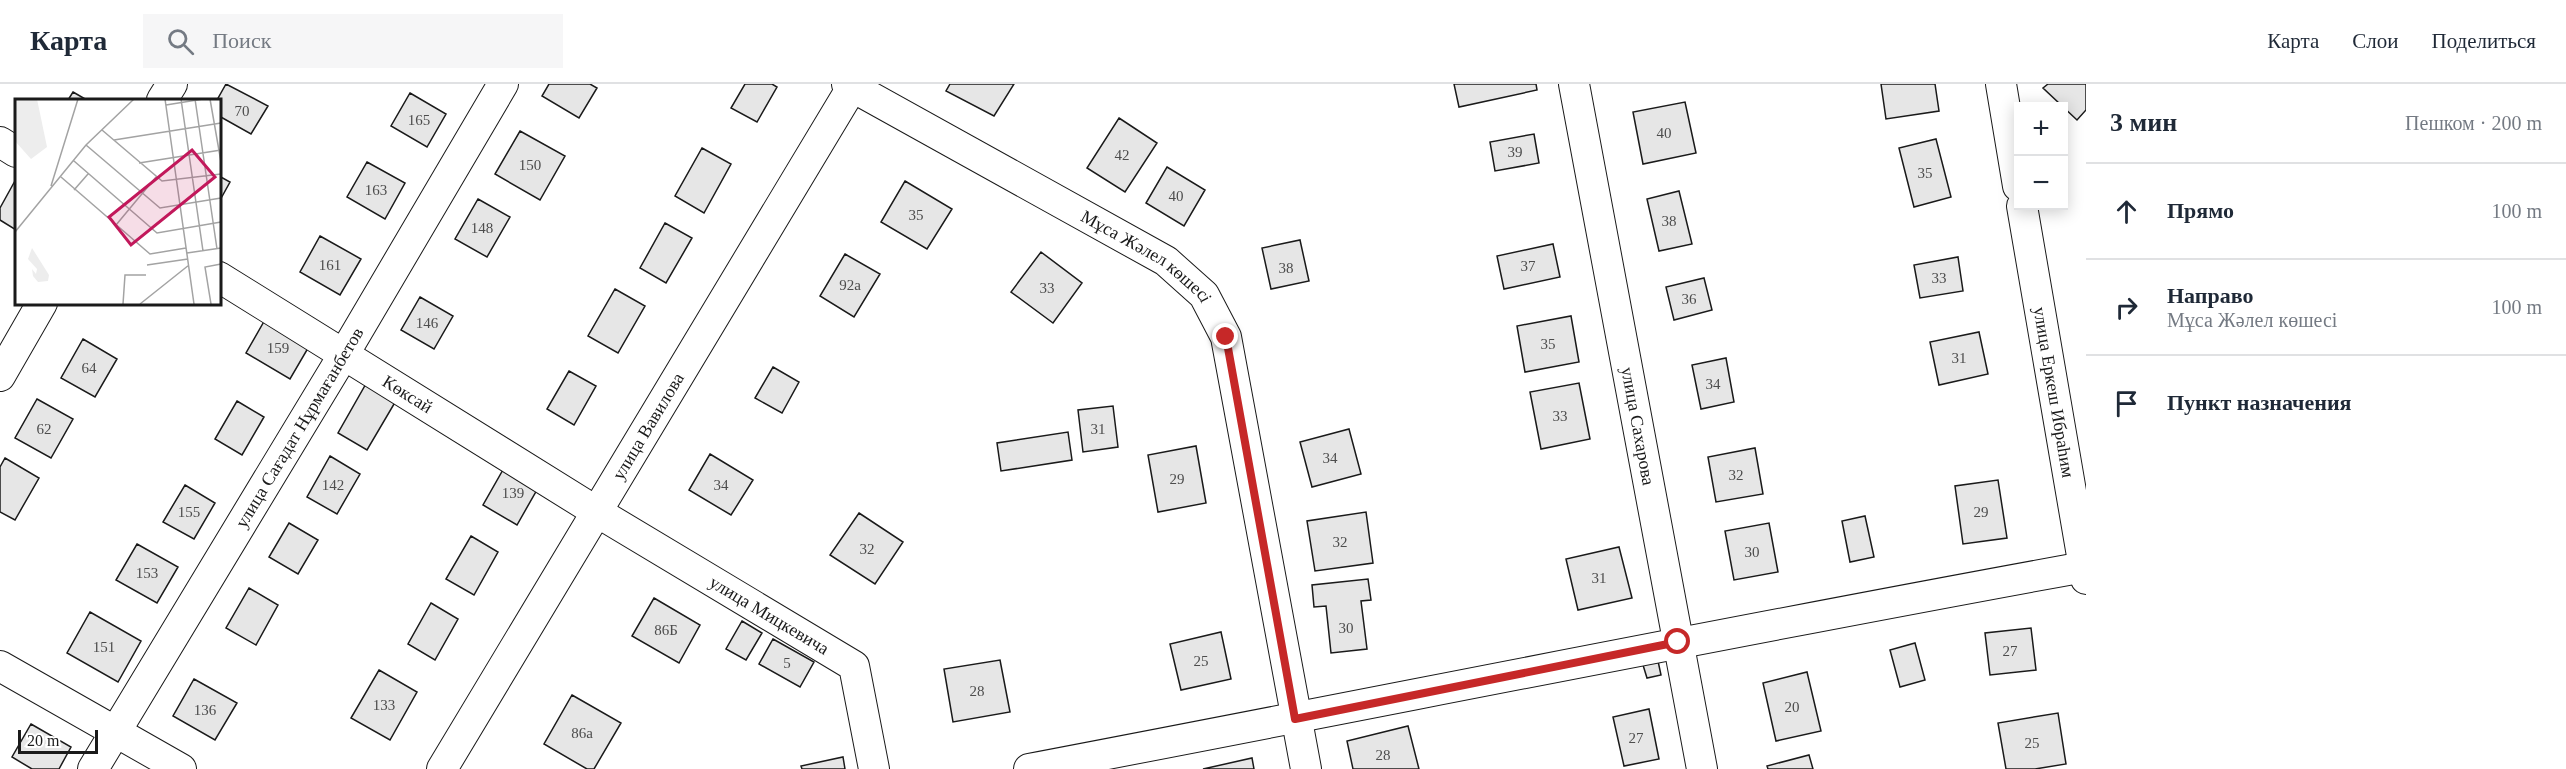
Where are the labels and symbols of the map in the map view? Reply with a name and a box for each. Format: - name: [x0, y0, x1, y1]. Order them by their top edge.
- inset map: [15, 99, 220, 304]
- house number: 70: [235, 103, 250, 119]
- house number: 165: [408, 112, 430, 128]
- house number: 40: [1657, 125, 1672, 141]
- house number: 39: [1508, 144, 1523, 160]
- house number: 42: [1115, 147, 1130, 163]
- house number: 150: [519, 157, 541, 173]
- house number: 35: [1918, 165, 1933, 181]
- house number: 163: [365, 182, 387, 198]
- house number: 40: [1169, 188, 1184, 204]
- street label: Мұса Жәлел көшесі: [1078, 206, 1216, 306]
- house number: 35: [909, 207, 924, 223]
- house number: 38: [1662, 213, 1677, 229]
- house number: 148: [471, 220, 493, 236]
- house number: 161: [319, 257, 341, 273]
- house number: 37: [1521, 258, 1536, 274]
- house number: 38: [1279, 260, 1294, 276]
- house number: 33: [1932, 270, 1947, 286]
- house number: 92а: [839, 277, 861, 293]
- house number: 33: [1040, 280, 1055, 296]
- house number: 36: [1682, 291, 1697, 307]
- street label: улица Еркеш Ибраһим: [2029, 305, 2078, 479]
- house number: 146: [416, 315, 439, 331]
- route end: [1212, 323, 1238, 349]
- street label: улица Сағадат Нұрмағанбетов: [231, 324, 367, 531]
- house number: 35: [1541, 336, 1556, 352]
- house number: 159: [267, 340, 289, 356]
- house number: 31: [1952, 350, 1967, 366]
- house number: 64: [82, 360, 97, 376]
- street label: улица Сахарова: [1617, 365, 1659, 487]
- street label: улица Вавилова: [608, 369, 688, 483]
- street label: Көксай: [379, 371, 437, 417]
- house number: 34: [1706, 376, 1721, 392]
- house number: 33: [1553, 408, 1568, 424]
- house number: 62: [37, 421, 52, 437]
- house number: 31: [1091, 421, 1106, 437]
- house number: 34: [1323, 450, 1338, 466]
- house number: 32: [1729, 467, 1744, 483]
- house number: 29: [1170, 471, 1185, 487]
- house number: 142: [322, 477, 344, 493]
- house number: 34: [714, 477, 729, 493]
- house number: 139: [502, 485, 524, 501]
- house number: 155: [178, 504, 200, 520]
- house number: 29: [1974, 504, 1989, 520]
- house number: 32: [1333, 534, 1348, 550]
- house number: 32: [860, 541, 875, 557]
- house number: 30: [1745, 544, 1760, 560]
- house number: 153: [136, 565, 158, 581]
- house number: 31: [1592, 570, 1607, 586]
- street label: улица Мицкевича: [706, 572, 833, 659]
- house number: 30: [1339, 620, 1354, 636]
- house number: 86Б: [654, 622, 678, 638]
- route start: [1664, 628, 1690, 654]
- house number: 151: [93, 639, 115, 655]
- house number: 27: [2003, 643, 2018, 659]
- house number: 25: [1194, 653, 1209, 669]
- house number: 5: [783, 655, 791, 671]
- house number: 28: [970, 683, 985, 699]
- house number: 133: [373, 697, 395, 713]
- house number: 20: [1785, 699, 1800, 715]
- house number: 136: [194, 702, 217, 718]
- house number: 86а: [571, 725, 593, 741]
- scale bar: [18, 727, 98, 754]
- house number: 27: [1629, 730, 1644, 746]
- house number: 25: [2025, 735, 2040, 751]
- house number: 28: [1376, 747, 1391, 763]

